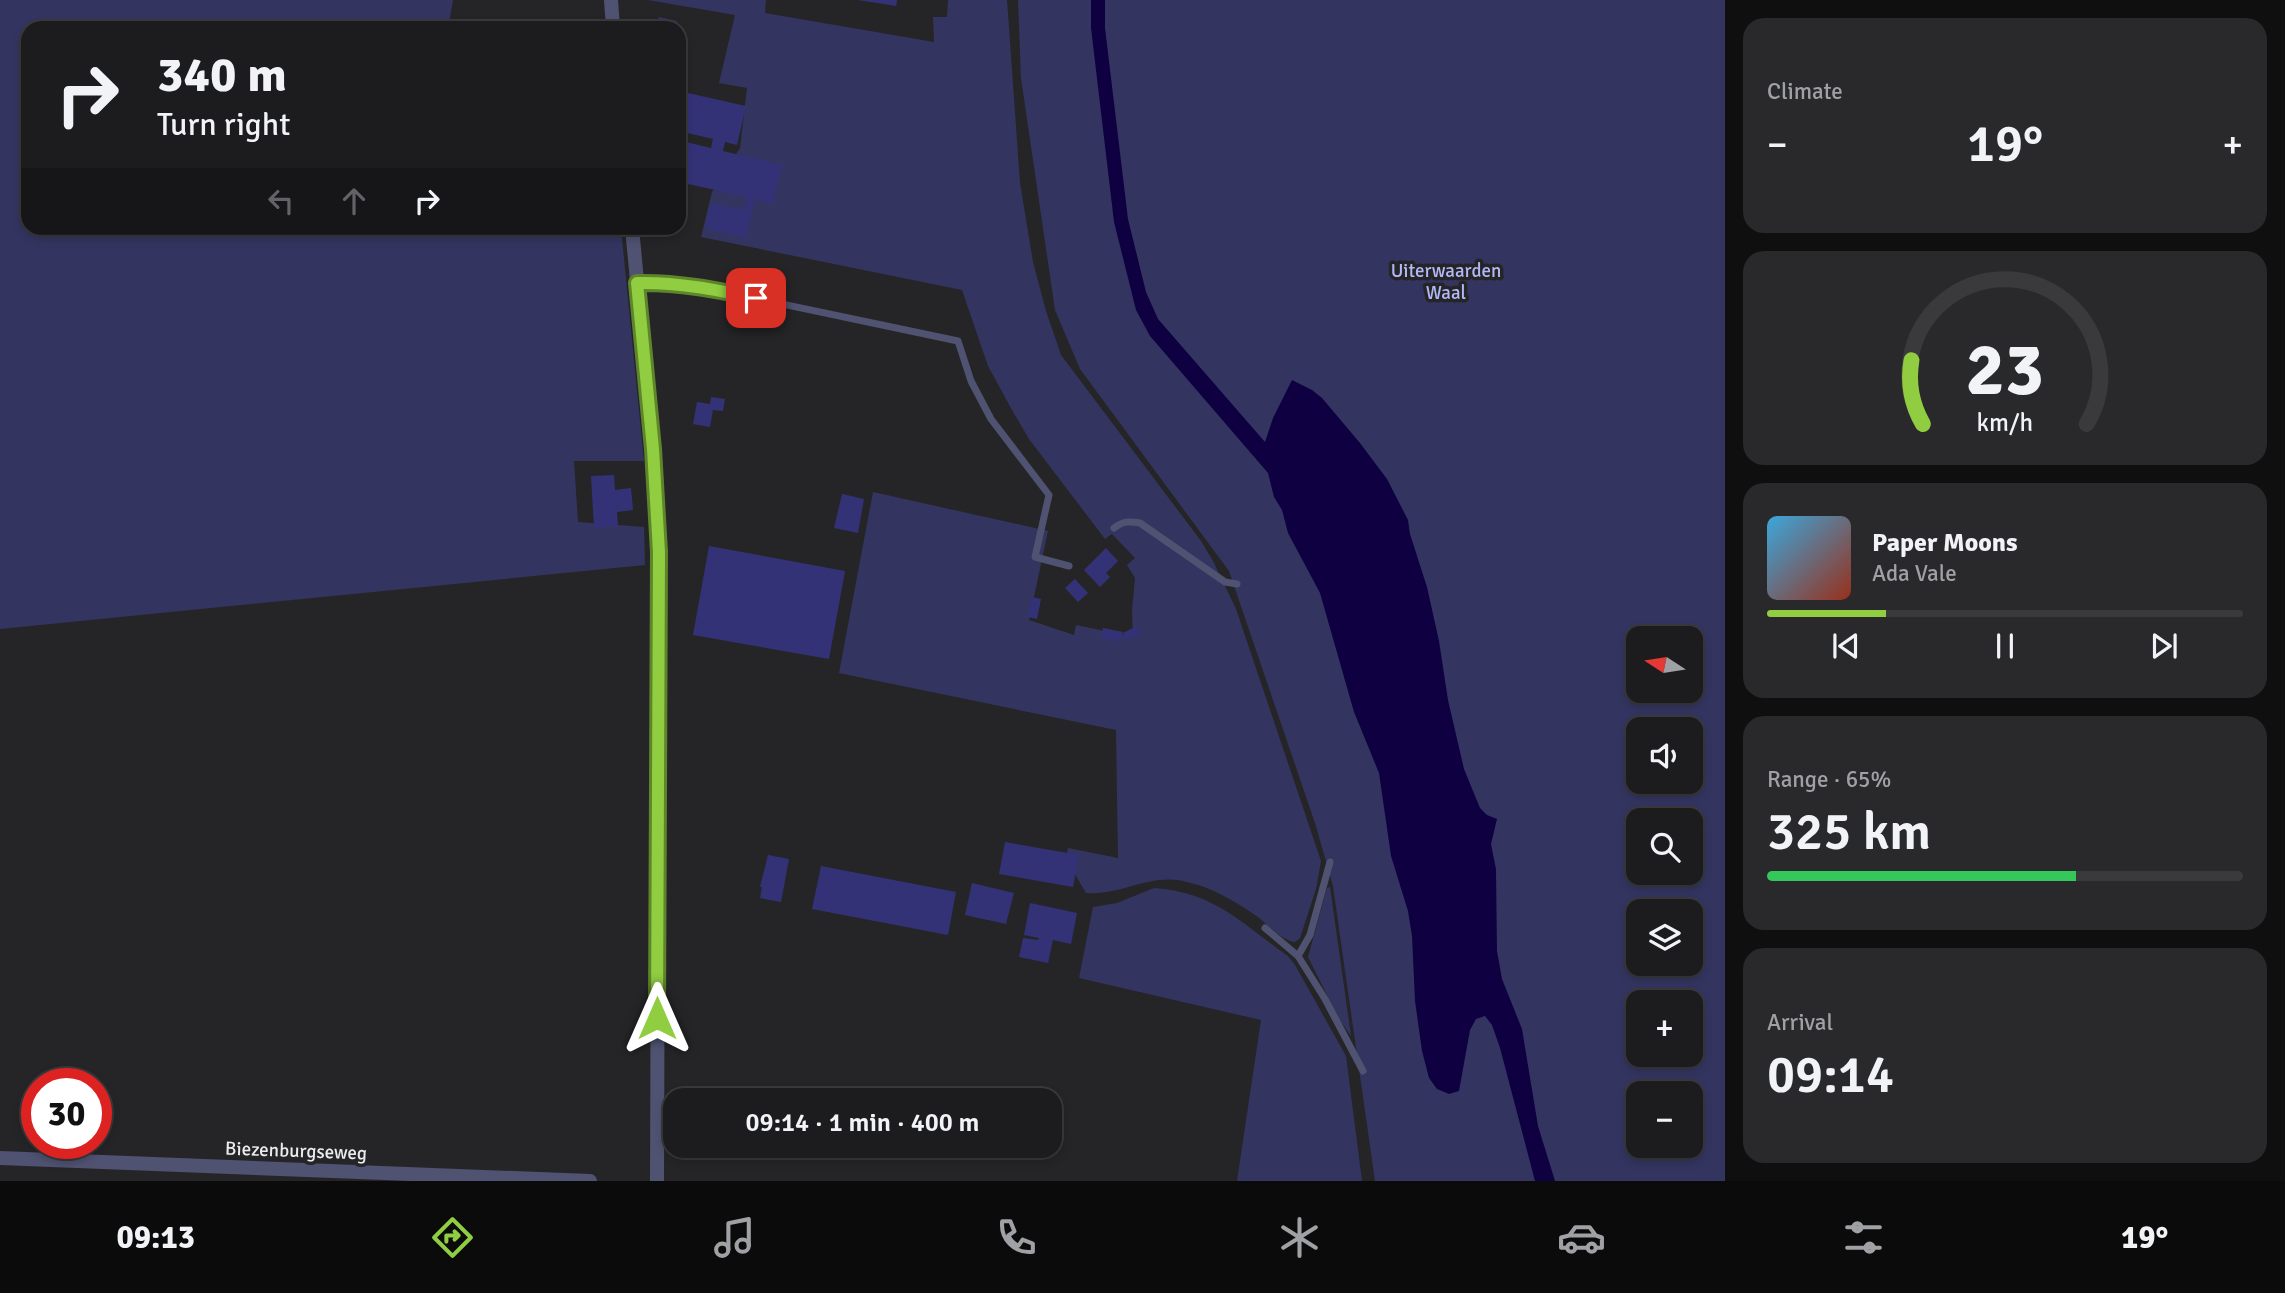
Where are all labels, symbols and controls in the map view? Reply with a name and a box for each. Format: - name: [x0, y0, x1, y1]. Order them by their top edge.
- text: 340 m: [157, 45, 287, 105]
- icon: right: [42, 49, 133, 140]
- text: Climate: [1767, 77, 1843, 106]
- text: Turn right: [157, 105, 290, 144]
- text: 19°: [1967, 112, 2043, 176]
- text: −: [1767, 121, 1788, 168]
- text: +: [2222, 121, 2243, 168]
- icon: left: [262, 182, 300, 220]
- icon: ahead: [335, 182, 373, 220]
- icon: right: [408, 182, 446, 220]
- park label: Uiterwaarden Waal: [1391, 259, 1501, 305]
- pin: [726, 268, 786, 328]
- icon: arrive: [737, 279, 775, 317]
- text: 23: [1966, 326, 2044, 415]
- text: km/h: [1977, 407, 2033, 438]
- text: Paper Moons: [1872, 527, 2018, 559]
- text: Ada Vale: [1872, 559, 1957, 588]
- north arrow: [1626, 626, 1703, 704]
- map controls: [1626, 626, 1703, 1158]
- icon: previous: [1827, 627, 1865, 665]
- icon: pause: [1986, 627, 2024, 665]
- icon: next: [2145, 627, 2183, 665]
- button: sound: [1626, 717, 1703, 794]
- text: Range · 65%: [1767, 765, 1891, 794]
- text: 325 km: [1767, 800, 1931, 864]
- button: search: [1626, 808, 1703, 885]
- button: layers: [1626, 899, 1703, 976]
- position arrow: [620, 981, 694, 1055]
- button: +: [1626, 990, 1703, 1067]
- text: Arrival: [1767, 1008, 1833, 1037]
- text: 09:14: [1767, 1043, 1894, 1107]
- speed limit sign: 30: [21, 1068, 112, 1159]
- button: −: [1626, 1081, 1703, 1158]
- text: 09:14 · 1 min · 400 m: [746, 1107, 979, 1139]
- street label: Biezenburgseweg: [225, 1137, 367, 1165]
- icon: directions: [428, 1213, 477, 1262]
- icon: music: [710, 1213, 759, 1262]
- icon: phone: [992, 1213, 1041, 1262]
- icon: climate: [1275, 1213, 1324, 1262]
- icon: car: [1557, 1213, 1606, 1262]
- icon: filters: [1839, 1213, 1888, 1262]
- text: 09:13: [117, 1218, 195, 1257]
- text: 19°: [2121, 1218, 2168, 1257]

